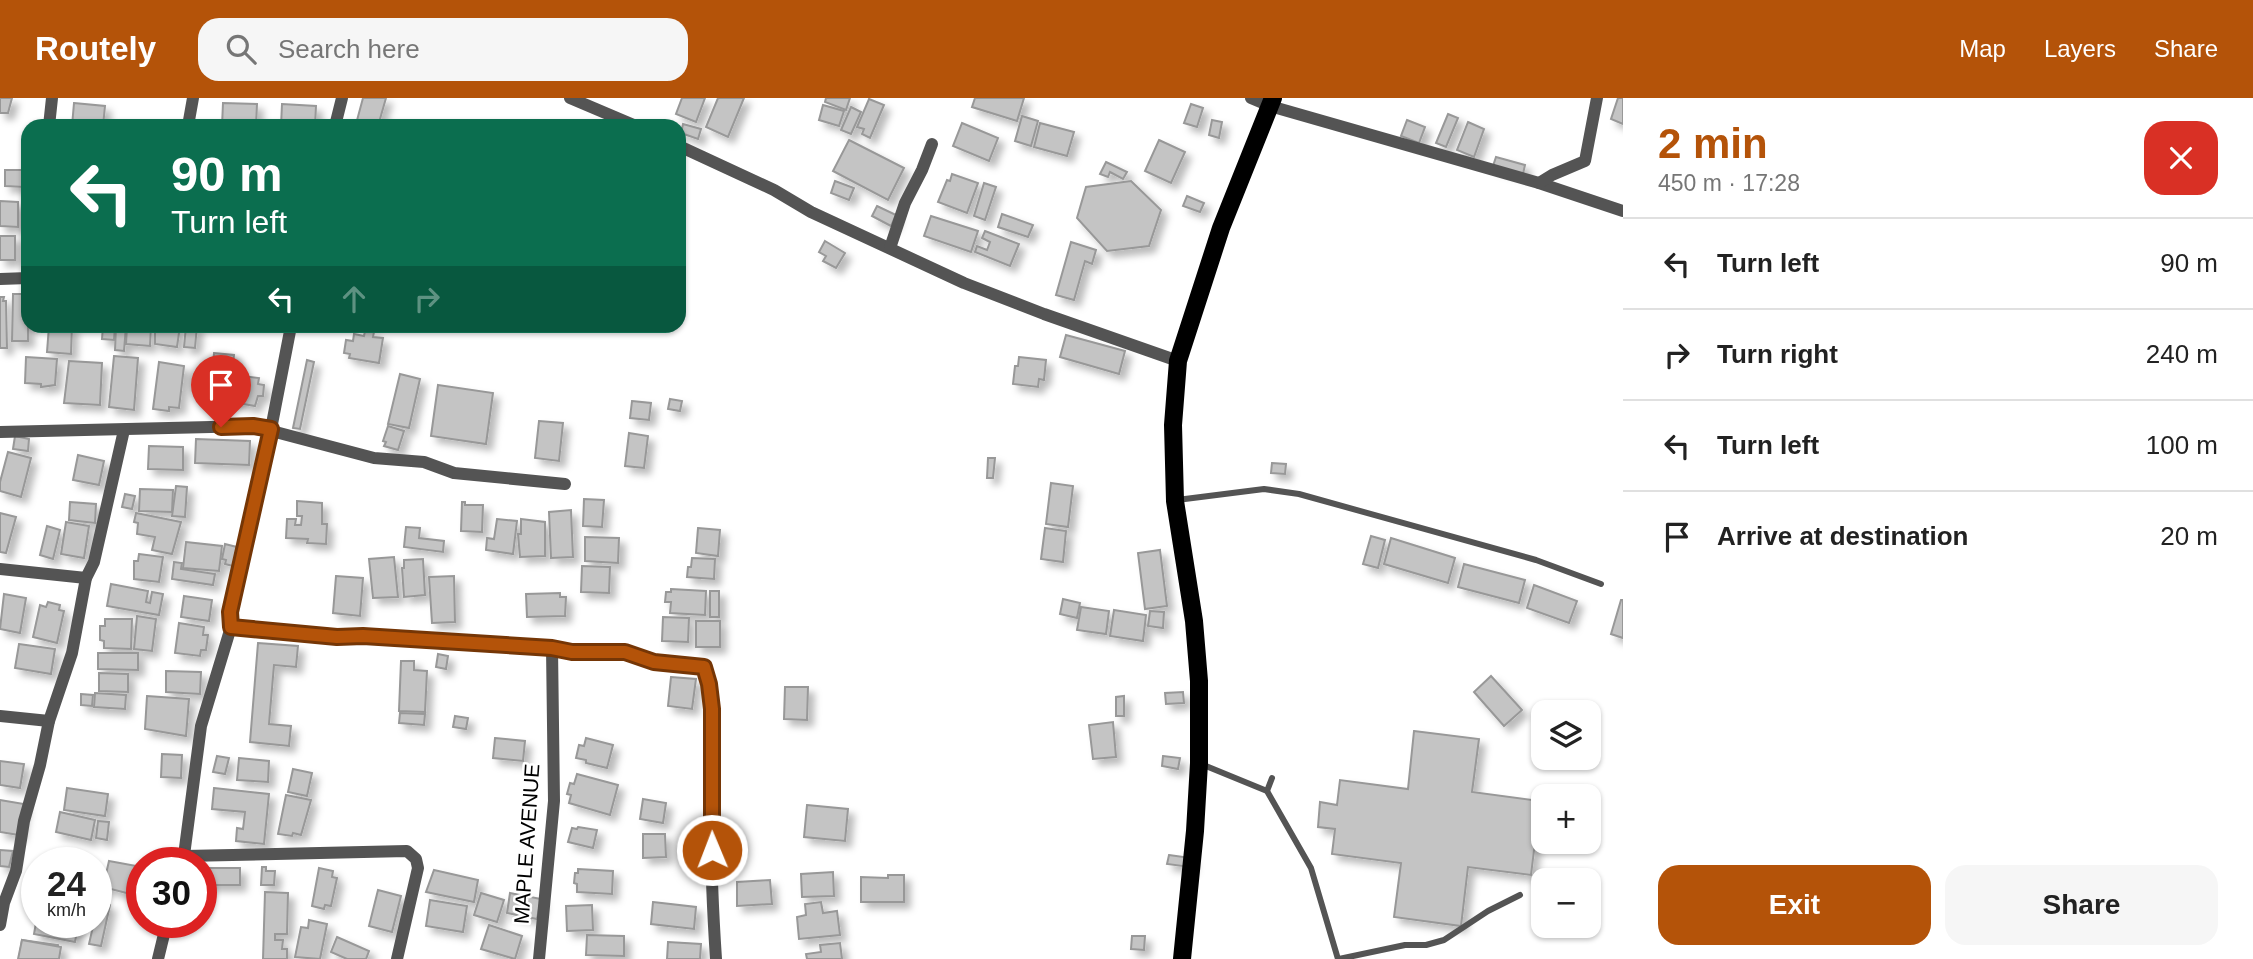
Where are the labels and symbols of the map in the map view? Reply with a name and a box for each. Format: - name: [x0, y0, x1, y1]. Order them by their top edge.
- pin: [191, 355, 251, 427]
- street label: MAPLE AVENUE: [509, 763, 544, 925]
- position arrow: [675, 813, 749, 887]
- speed limit sign: 30: [126, 847, 217, 938]

